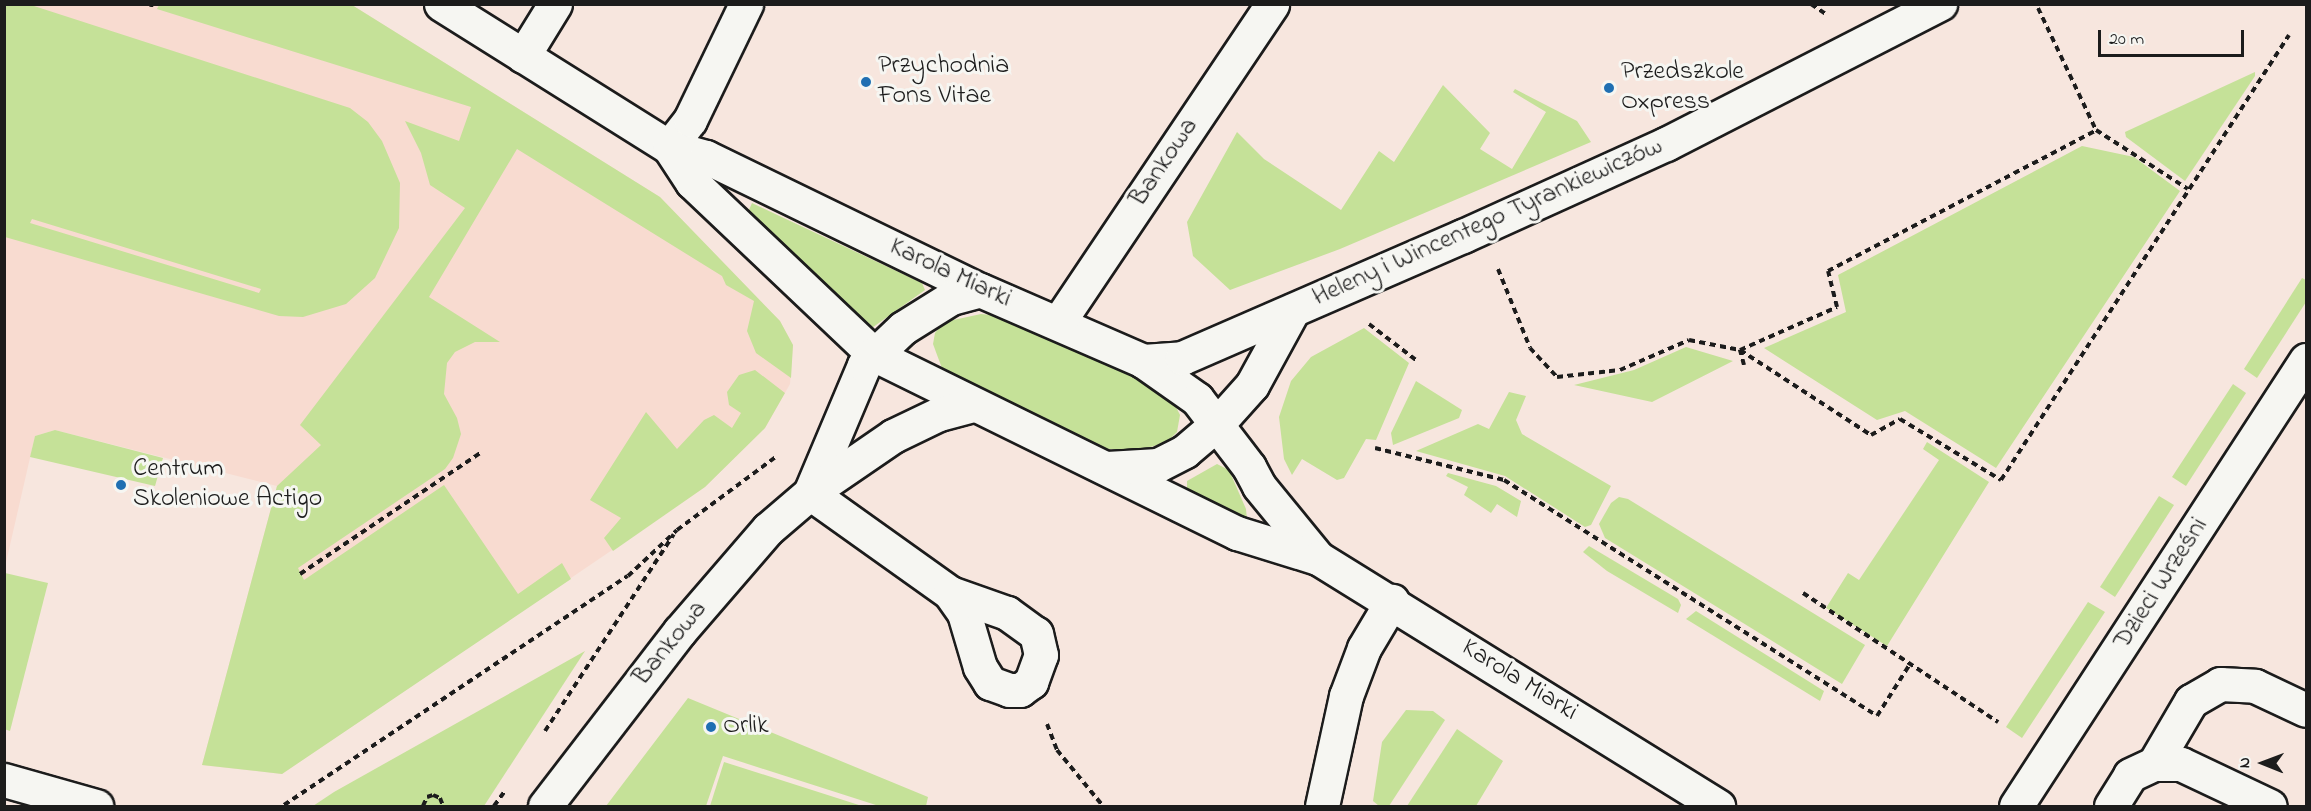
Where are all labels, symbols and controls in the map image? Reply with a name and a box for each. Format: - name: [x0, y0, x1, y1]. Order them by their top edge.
- scale bar: [2101, 18, 2246, 56]
- text: 20 m: [2109, 27, 2144, 53]
- place label: Przychodnia Fons Vitae: [878, 51, 1009, 112]
- place label: Przedszkole Oxpress: [1621, 57, 1744, 118]
- marker: Przychodnia Fons Vitae: [859, 75, 873, 89]
- marker: Przedszkole Oxpress: [1602, 81, 1616, 95]
- street label: Bankowa: [1124, 113, 1206, 213]
- street label: Heleny i Wincentego Tyrankiewiczów: [1308, 132, 1668, 314]
- street label: Karola Miarki: [884, 232, 1016, 316]
- place label: Centrum Skoleniowe Actigo: [133, 454, 322, 516]
- marker: Centrum Skoleniowe Actigo: [114, 478, 128, 492]
- street label: Dzieci Wrześni: [2108, 512, 2216, 656]
- street label: Bankowa: [627, 595, 715, 693]
- street label: Karola Miarki: [1455, 633, 1583, 729]
- place label: Orlik: [723, 711, 769, 743]
- marker: Orlik: [704, 720, 718, 734]
- north arrow: [2233, 733, 2293, 793]
- text: N: [2233, 757, 2257, 768]

